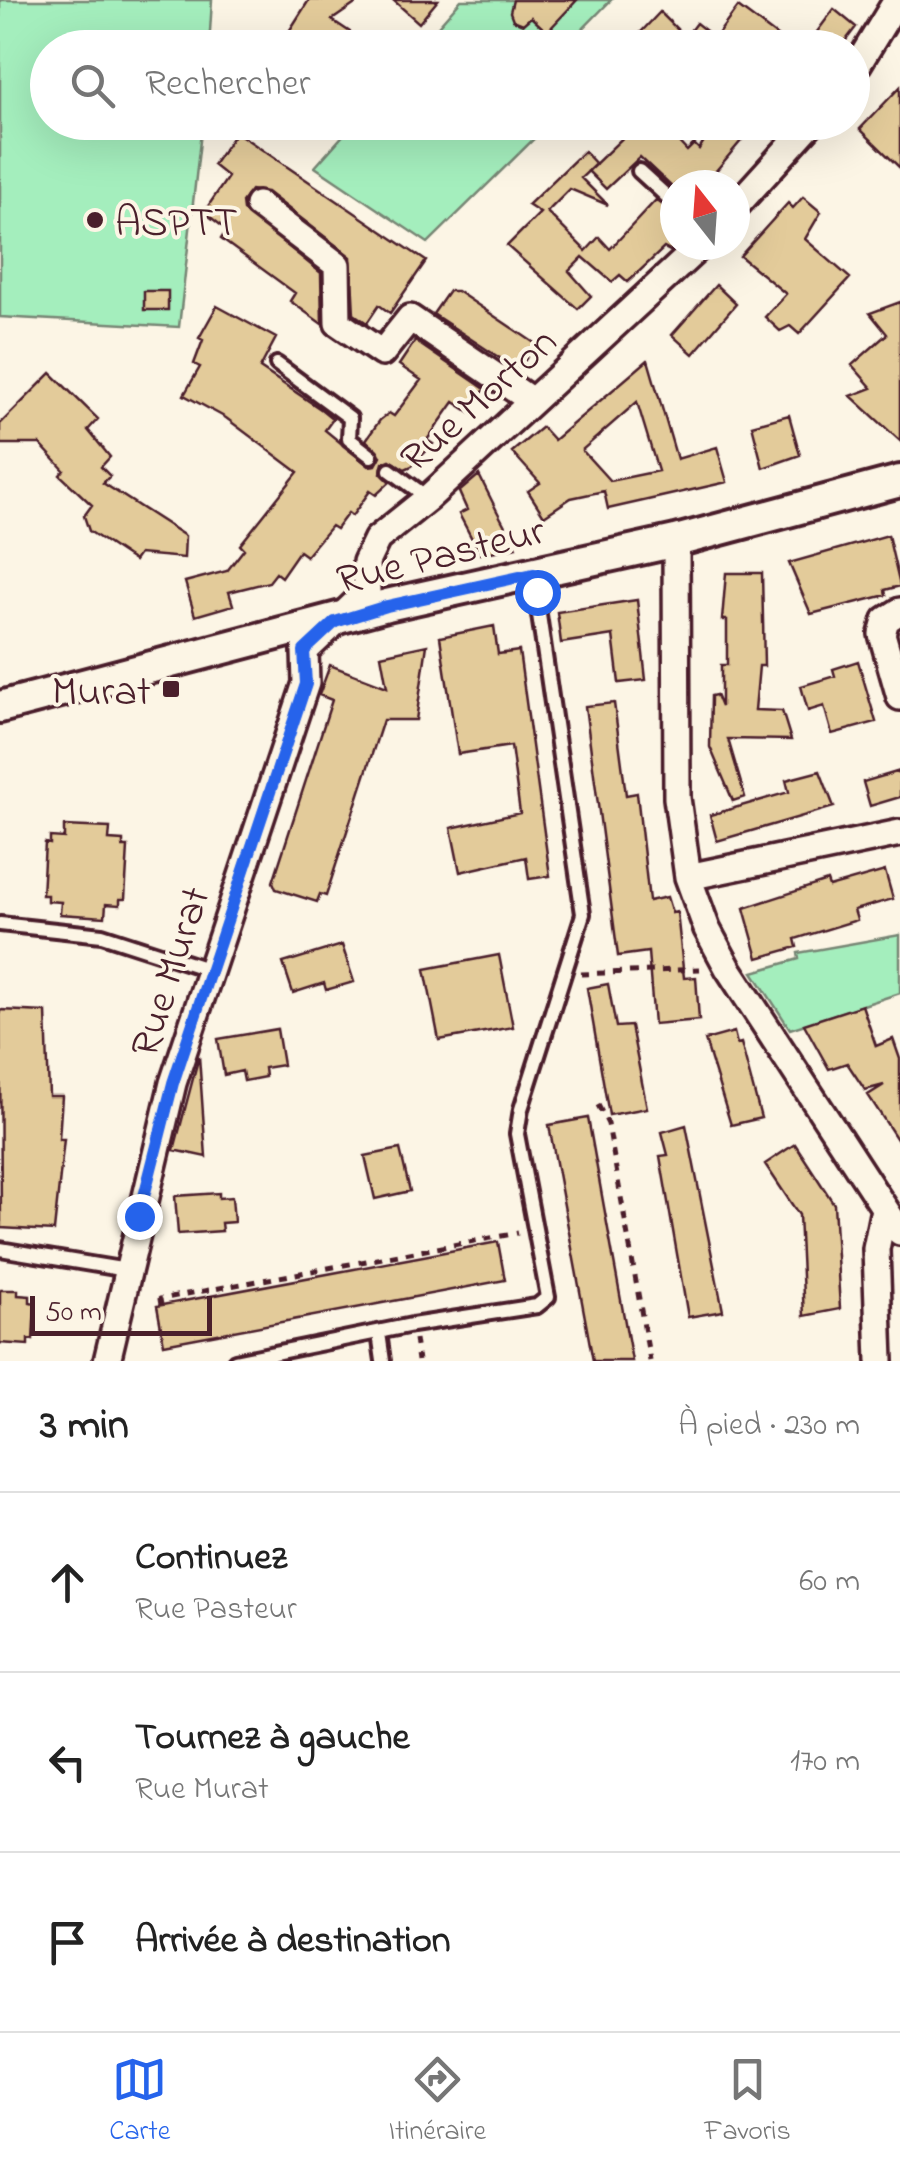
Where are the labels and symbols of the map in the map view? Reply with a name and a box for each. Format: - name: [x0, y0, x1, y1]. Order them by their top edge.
- north arrow: [660, 170, 750, 260]
- place label: ASPTT: [115, 194, 238, 255]
- marker: ASPTT: [84, 209, 106, 231]
- street label: Rue Morton: [388, 314, 572, 489]
- street label: Rue Pasteur: [331, 502, 552, 613]
- route start: [515, 570, 561, 616]
- place label: Murat: [52, 663, 151, 724]
- marker: Murat: [160, 678, 182, 700]
- street label: Rue Murat: [116, 879, 228, 1065]
- route end: [117, 1194, 163, 1240]
- scale bar: [30, 1291, 212, 1336]

